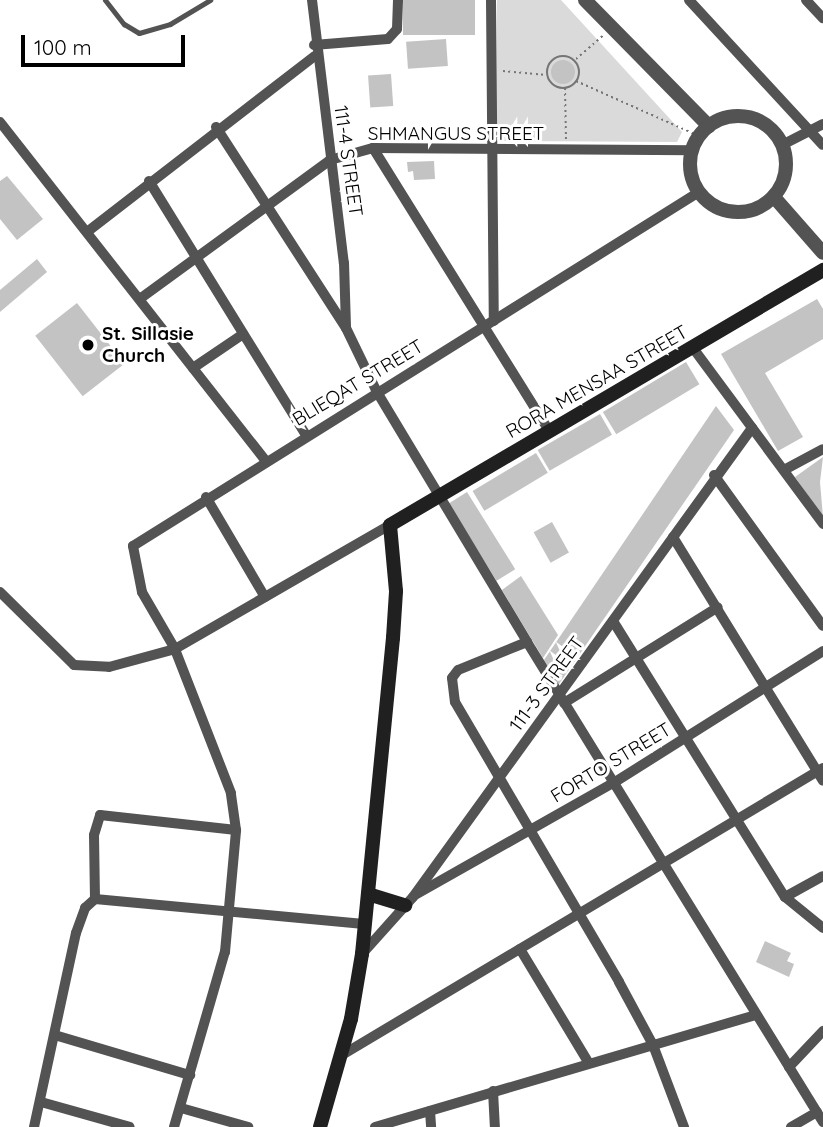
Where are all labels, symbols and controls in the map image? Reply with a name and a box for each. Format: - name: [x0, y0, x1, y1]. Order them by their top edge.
- scale bar: [24, 21, 189, 65]
- text: 100 m: [34, 34, 92, 60]
- street label: 111-4 STREET: [329, 104, 367, 218]
- street label: SHMANGUS STREET: [368, 123, 544, 145]
- street label: RORA MENSAA STREET: [502, 321, 692, 443]
- place label: St. Sillasie Church: [102, 323, 194, 367]
- street label: BLIEQAT STREET: [288, 335, 428, 431]
- marker: St. Sillasie Church: [80, 337, 96, 353]
- street label: 111-3 STREET: [505, 632, 589, 736]
- street label: FORTO STREET: [547, 718, 675, 808]

